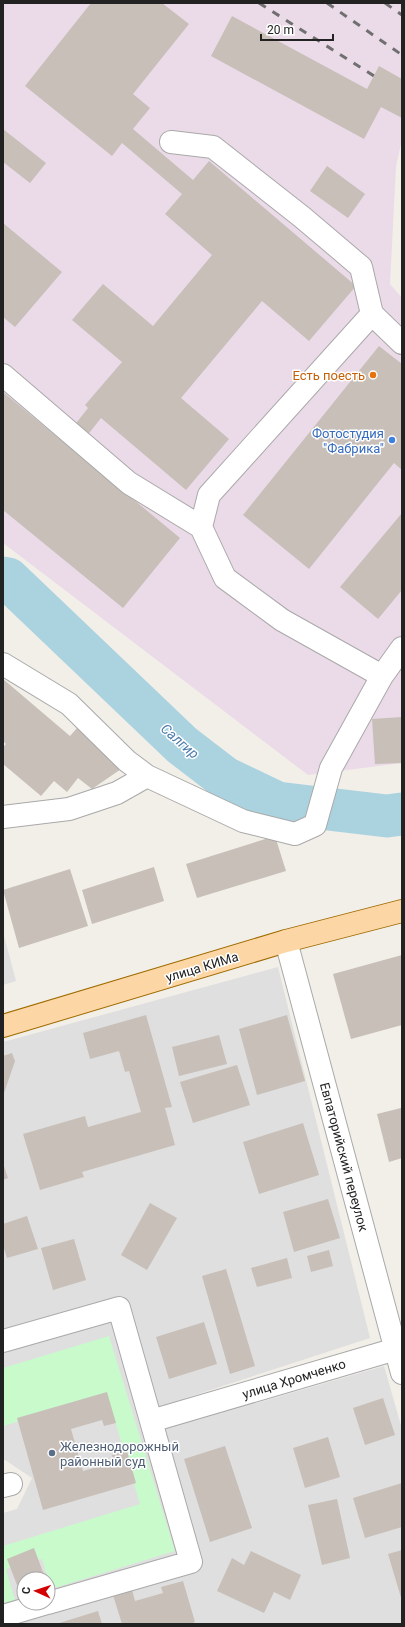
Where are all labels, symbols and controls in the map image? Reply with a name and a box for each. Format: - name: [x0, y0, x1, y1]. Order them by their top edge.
- scale bar: [261, 16, 333, 42]
- text: 20 m: [267, 23, 294, 37]
- place label: Есть поесть: [292, 368, 365, 383]
- marker: Есть поесть: [368, 370, 378, 380]
- place label: Фотостудия "Фабрика": [312, 426, 384, 456]
- marker: Фотостудия "Фабрика": [387, 435, 397, 445]
- water label: Салгир: [158, 720, 202, 762]
- street label: улица КИМа: [164, 949, 240, 985]
- street label: Евпаторийский переулок: [317, 1081, 371, 1233]
- street label: улица Хромченко: [241, 1356, 347, 1402]
- place label: Железнодорожный районный суд: [60, 1439, 179, 1469]
- marker: Железнодорожный районный суд: [47, 1448, 57, 1458]
- north arrow: [16, 1571, 56, 1611]
- text: С: [20, 1587, 33, 1594]

